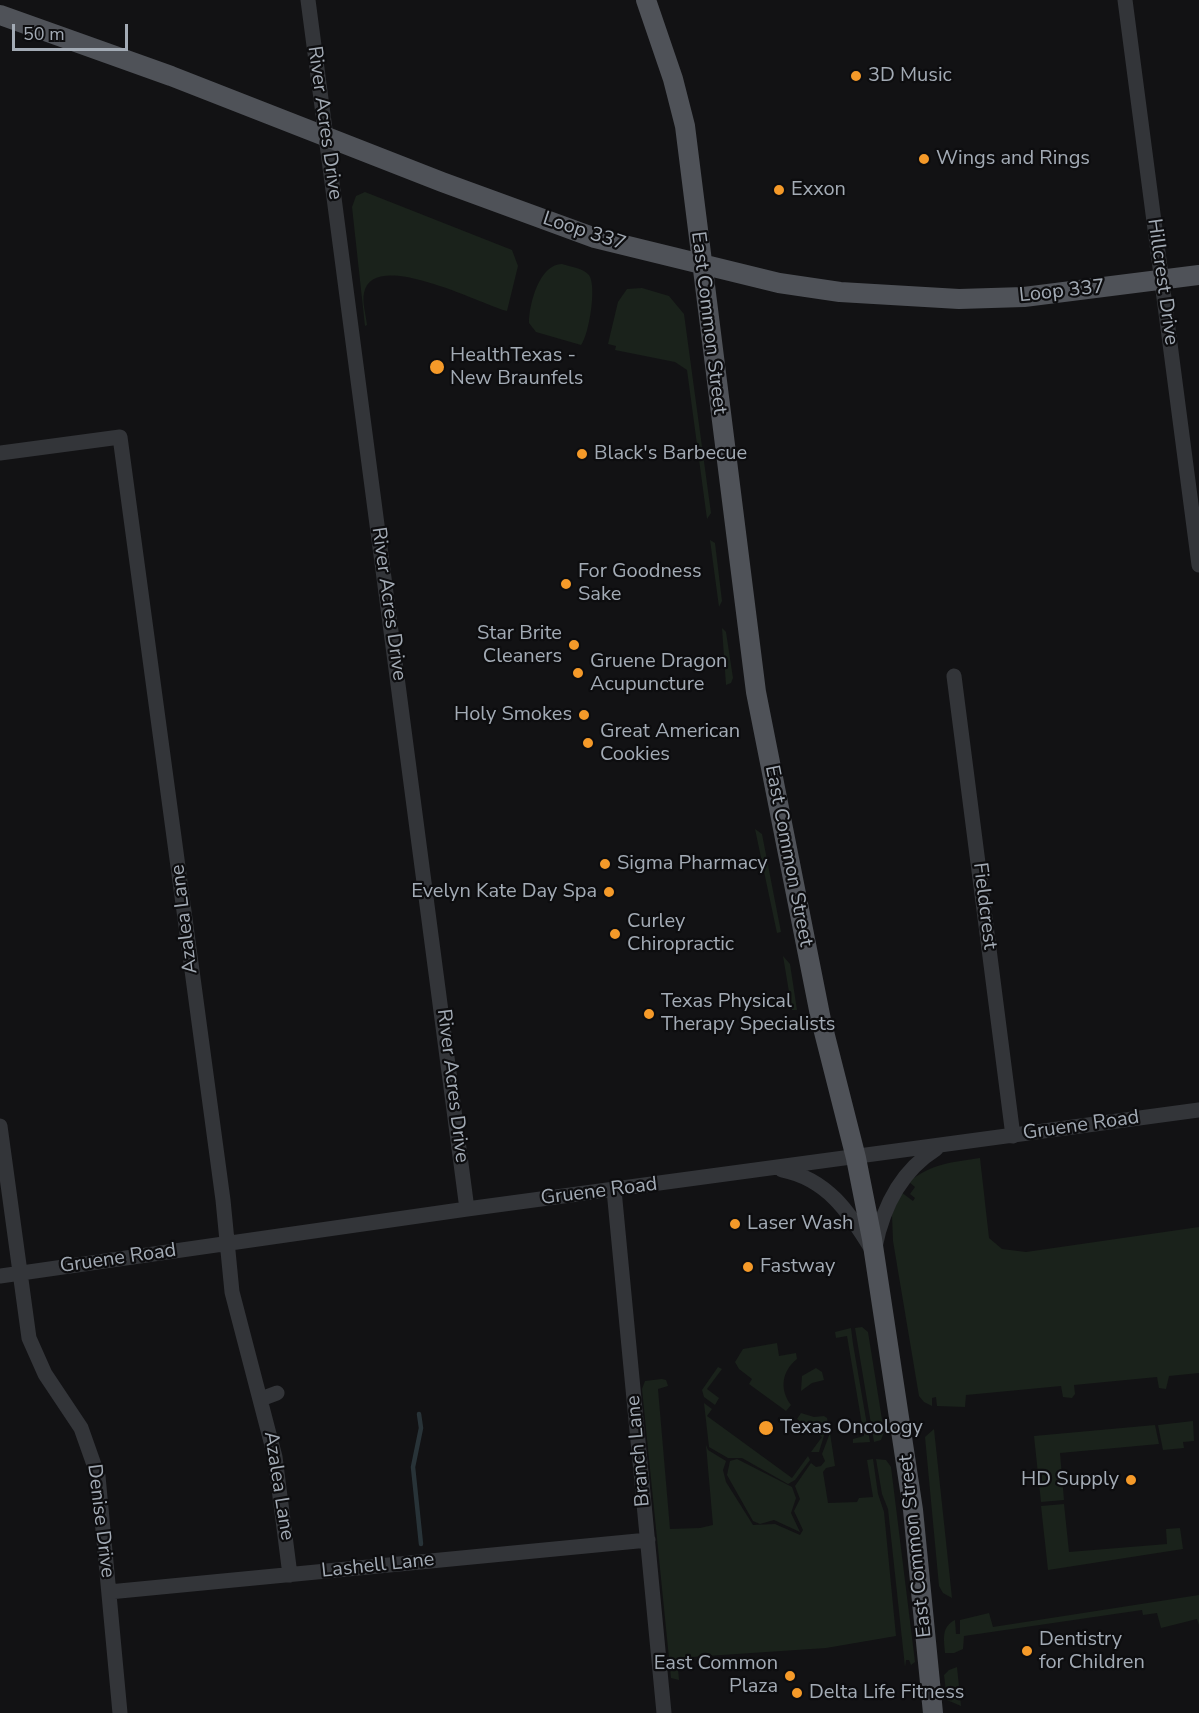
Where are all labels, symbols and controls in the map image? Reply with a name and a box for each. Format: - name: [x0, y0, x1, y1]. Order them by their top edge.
- scale bar: [15, 12, 130, 50]
- text: 50 m: [23, 22, 65, 46]
- street label: River Acres Drive: [301, 45, 347, 201]
- place label: 3D Music: [868, 64, 952, 88]
- marker: 3D Music: [849, 69, 863, 83]
- place label: Wings and Rings: [936, 147, 1090, 171]
- marker: Wings and Rings: [917, 152, 931, 166]
- place label: Exxon: [791, 178, 846, 202]
- marker: Exxon: [772, 183, 786, 197]
- street label: Loop 337: [539, 207, 629, 257]
- street label: Hillcrest Drive: [1141, 217, 1183, 347]
- street label: East Common Street: [685, 230, 731, 416]
- street label: Loop 337: [1018, 276, 1106, 308]
- place label: HealthTexas - New Braunfels: [450, 344, 583, 391]
- marker: HealthTexas - New Braunfels: [428, 358, 446, 376]
- place label: Black's Barbecue: [594, 442, 747, 466]
- marker: Black's Barbecue: [575, 447, 589, 461]
- street label: River Acres Drive: [365, 526, 411, 682]
- place label: For Goodness Sake: [578, 560, 702, 607]
- marker: For Goodness Sake: [559, 577, 573, 591]
- place label: Star Brite Cleaners: [477, 622, 562, 669]
- marker: Star Brite Cleaners: [567, 638, 581, 652]
- place label: Gruene Dragon Acupuncture: [590, 650, 727, 697]
- marker: Gruene Dragon Acupuncture: [571, 666, 585, 680]
- place label: Holy Smokes: [454, 703, 572, 727]
- marker: Holy Smokes: [577, 708, 591, 722]
- place label: Great American Cookies: [600, 720, 740, 767]
- marker: Great American Cookies: [581, 736, 595, 750]
- street label: East Common Street: [759, 763, 817, 949]
- place label: Sigma Pharmacy: [617, 852, 768, 876]
- marker: Sigma Pharmacy: [598, 857, 612, 871]
- street label: Fieldcrest: [967, 861, 1001, 951]
- street label: Azalea Lane: [166, 863, 204, 975]
- place label: Evelyn Kate Day Spa: [411, 880, 597, 904]
- marker: Evelyn Kate Day Spa: [602, 885, 616, 899]
- place label: Curley Chiropractic: [627, 910, 734, 957]
- marker: Curley Chiropractic: [608, 927, 622, 941]
- place label: Texas Physical Therapy Specialists: [661, 990, 835, 1037]
- marker: Texas Physical Therapy Specialists: [642, 1007, 656, 1021]
- street label: River Acres Drive: [431, 1008, 473, 1164]
- street label: Gruene Road: [1021, 1106, 1141, 1146]
- street label: Gruene Road: [539, 1173, 659, 1211]
- place label: Laser Wash: [747, 1212, 853, 1236]
- marker: Laser Wash: [728, 1217, 742, 1231]
- street label: Gruene Road: [58, 1239, 178, 1279]
- place label: Fastway: [760, 1255, 835, 1279]
- marker: Fastway: [741, 1260, 755, 1274]
- street label: Branch Lane: [622, 1394, 656, 1508]
- place label: Texas Oncology: [780, 1416, 923, 1440]
- marker: Texas Oncology: [757, 1419, 775, 1437]
- street label: Azalea Lane: [258, 1430, 298, 1542]
- street label: East Common Street: [894, 1453, 938, 1639]
- street label: Denise Drive: [81, 1463, 119, 1579]
- place label: HD Supply: [1021, 1468, 1119, 1492]
- marker: HD Supply: [1124, 1473, 1138, 1487]
- street label: Lashell Lane: [320, 1548, 436, 1584]
- place label: Dentistry for Children: [1039, 1628, 1145, 1675]
- marker: Dentistry for Children: [1020, 1644, 1034, 1658]
- place label: East Common Plaza: [654, 1652, 778, 1699]
- marker: East Common Plaza: [783, 1669, 797, 1683]
- place label: Delta Life Fitness: [809, 1681, 964, 1705]
- marker: Delta Life Fitness: [790, 1686, 804, 1700]

